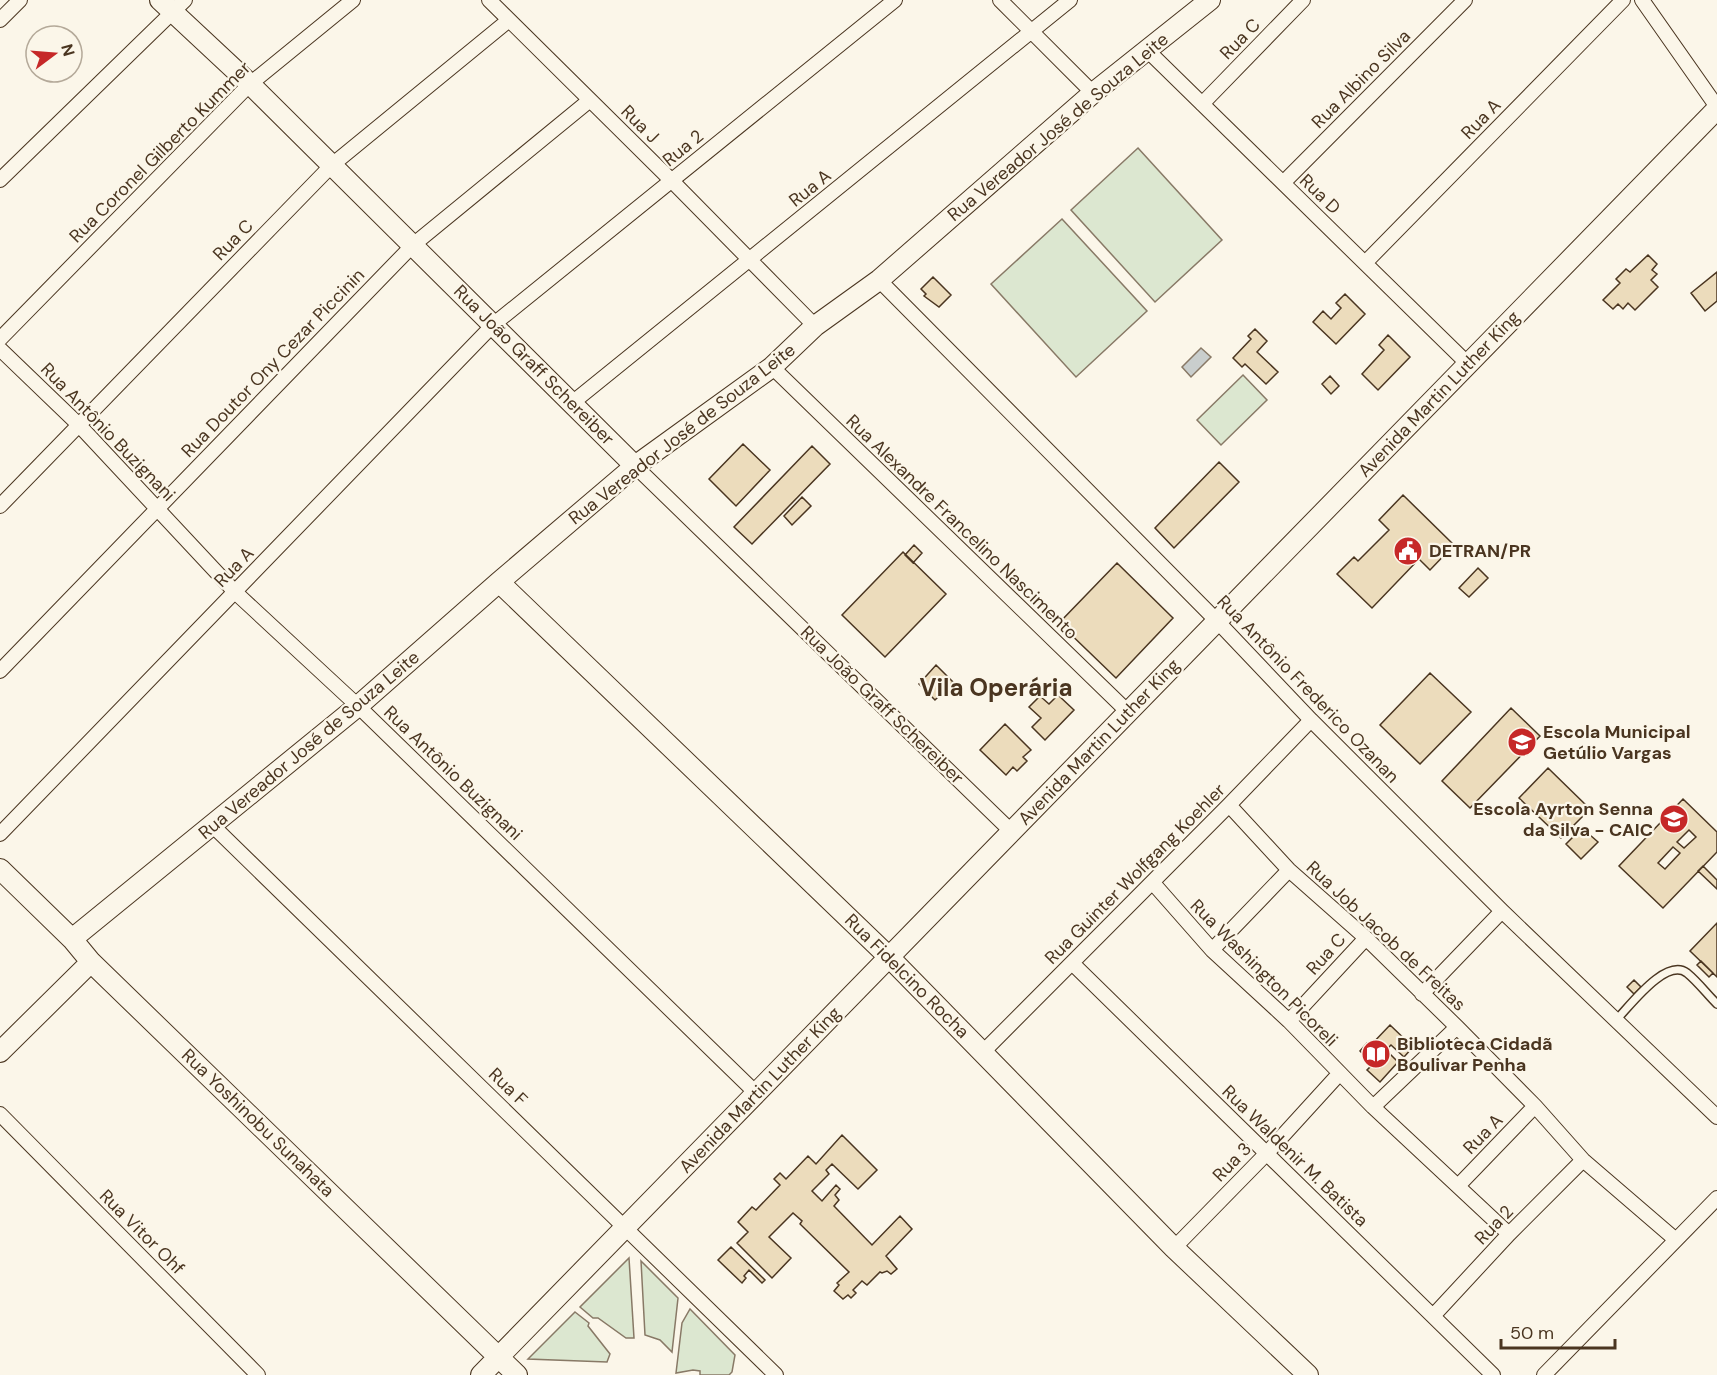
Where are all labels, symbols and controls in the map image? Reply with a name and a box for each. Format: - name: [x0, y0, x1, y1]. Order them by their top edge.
- street label: Rua C: [1215, 13, 1266, 65]
- north arrow: [24, 24, 84, 84]
- street label: Rua Albino Silva: [1306, 24, 1416, 134]
- street label: Rua Vereador José de Souza Leite: [943, 27, 1173, 227]
- text: N: [56, 41, 80, 59]
- street label: Rua Coronel Gilberto Kummer: [65, 57, 255, 247]
- street label: Rua A: [1456, 94, 1506, 144]
- street label: Rua J: [616, 100, 664, 148]
- street label: Rua 2: [658, 124, 708, 172]
- street label: Rua A: [784, 164, 836, 212]
- street label: Rua D: [1294, 169, 1346, 219]
- street label: Rua C: [208, 215, 258, 265]
- street label: Rua Doutor Ony Cezar Piccinin: [176, 263, 370, 463]
- street label: Rua João Graff Schereiber: [448, 279, 620, 451]
- street label: Avenida Martin Luther King: [1353, 305, 1525, 483]
- street label: Rua Vereador José de Souza Leite: [564, 338, 800, 530]
- street label: Rua Antônio Buzignani: [35, 357, 181, 507]
- street label: Rua Alexandre Francelino Nascimento: [841, 409, 1083, 645]
- public building icon: DETRAN/PR: [1392, 535, 1424, 567]
- place label: DETRAN/PR: [1429, 539, 1531, 563]
- street label: Rua A: [209, 542, 259, 592]
- street label: Rua Antônio Frederico Ozanan: [1212, 590, 1404, 788]
- street label: Rua João Graff Schereiber: [795, 621, 969, 790]
- street label: Rua Vereador José de Souza Leite: [194, 645, 424, 845]
- street label: Avenida Martin Luther King: [1013, 653, 1185, 831]
- district label: Vila Operária: [920, 672, 1072, 703]
- street label: Rua Antônio Buzignani: [378, 700, 528, 846]
- place label: Escola Municipal Getúlio Vargas: [1543, 720, 1691, 765]
- school or university icon: Escola Municipal Getúlio Vargas: [1506, 726, 1538, 758]
- street label: Rua Guinter Wolfgang Koehler: [1039, 778, 1231, 970]
- place label: Escola Ayrton Senna da Silva - CAIC: [1473, 797, 1653, 842]
- school or university icon: Escola Ayrton Senna da Silva - CAIC: [1658, 803, 1690, 835]
- street label: Rua Job Jacob de Freitas: [1301, 856, 1471, 1016]
- street label: Rua Washington Picoreli: [1185, 894, 1343, 1052]
- street label: Rua Fidelcino Rocha: [840, 909, 974, 1043]
- street label: Rua C: [1301, 928, 1351, 980]
- street label: Avenida Martin Luther King: [674, 1001, 846, 1179]
- place label: Biblioteca Cidadã Boulivar Penha: [1397, 1032, 1553, 1077]
- library icon: Biblioteca Cidadã Boulivar Penha: [1360, 1038, 1392, 1070]
- street label: Rua Yoshinobu Sunahata: [176, 1044, 340, 1202]
- street label: Rua F: [483, 1063, 533, 1112]
- street label: Rua Waldenir M. Batista: [1217, 1080, 1373, 1232]
- street label: Rua A: [1458, 1109, 1508, 1159]
- street label: Rua 3: [1207, 1137, 1257, 1187]
- street label: Rua Vitor Ohf: [94, 1184, 190, 1280]
- street label: Rua 2: [1469, 1200, 1519, 1250]
- scale bar: [1501, 1312, 1615, 1350]
- text: 50 m: [1510, 1321, 1554, 1345]

